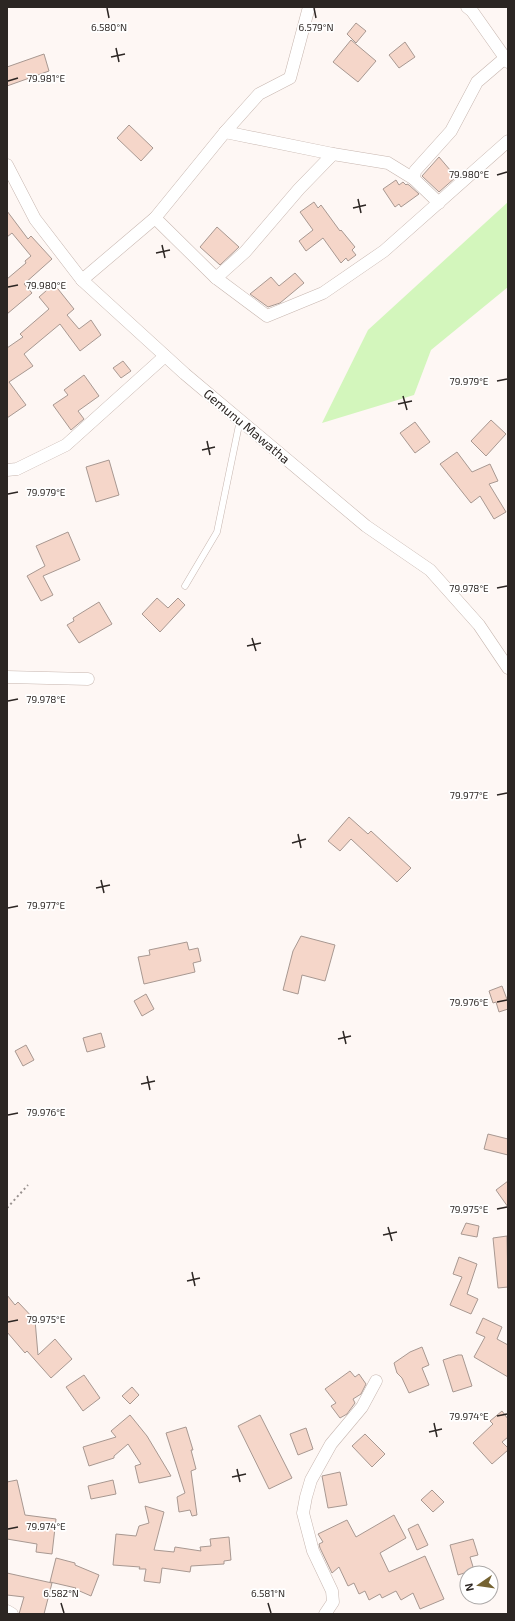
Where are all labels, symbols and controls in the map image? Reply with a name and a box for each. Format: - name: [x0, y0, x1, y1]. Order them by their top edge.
- text: 6.580°N: [91, 21, 127, 33]
- text: 6.579°N: [299, 21, 333, 33]
- text: 79.981°E: [27, 72, 65, 84]
- text: 79.980°E: [449, 168, 489, 180]
- text: 79.980°E: [26, 279, 66, 291]
- text: 79.979°E: [450, 375, 489, 387]
- street label: Gemunu Mawatha: [201, 385, 293, 467]
- text: 79.979°E: [27, 486, 66, 498]
- text: 79.978°E: [449, 582, 489, 594]
- text: 79.978°E: [26, 693, 66, 705]
- text: 79.977°E: [450, 789, 489, 801]
- text: 79.977°E: [27, 899, 66, 911]
- text: 79.976°E: [450, 996, 489, 1008]
- text: 79.976°E: [27, 1106, 66, 1118]
- text: 79.975°E: [450, 1203, 489, 1215]
- text: 79.975°E: [27, 1313, 66, 1325]
- text: 79.974°E: [449, 1410, 489, 1422]
- text: 79.974°E: [26, 1520, 66, 1532]
- north arrow: [459, 1565, 499, 1605]
- text: N: [462, 1582, 476, 1593]
- text: 6.582°N: [43, 1587, 79, 1599]
- text: 6.581°N: [251, 1587, 285, 1599]

